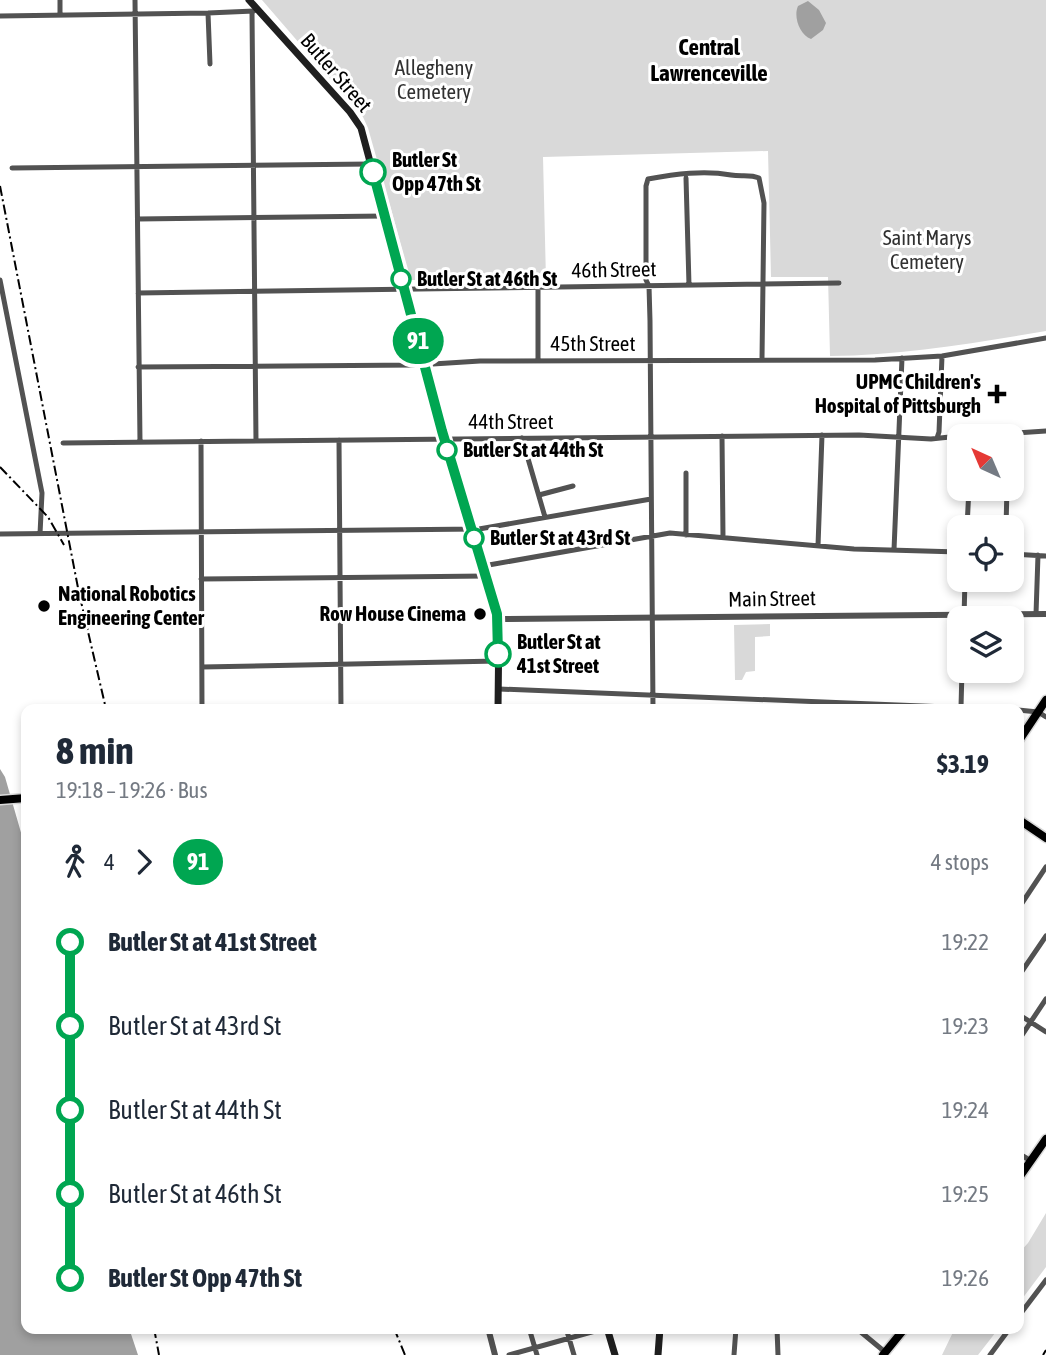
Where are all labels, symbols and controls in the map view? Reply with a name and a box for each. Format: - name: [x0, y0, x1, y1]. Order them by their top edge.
- street label: Butler Street: [296, 28, 377, 117]
- district label: Central Lawrenceville: [650, 34, 768, 86]
- park label: Allegheny Cemetery: [395, 55, 474, 103]
- place label: Butler St Opp 47th St: [392, 147, 481, 195]
- marker: Butler St Opp 47th St: [360, 159, 386, 185]
- park label: Saint Marys Cemetery: [883, 225, 971, 273]
- street label: 46th Street: [571, 256, 657, 282]
- place label: Butler St at 46th St: [417, 266, 557, 290]
- marker: Butler St at 46th St: [391, 269, 411, 289]
- line badge: 91: [386, 318, 450, 364]
- text: 91: [407, 327, 429, 354]
- street label: 45th Street: [551, 331, 635, 355]
- place label: UPMC Children's Hospital of Pittsburgh: [815, 369, 982, 417]
- marker: UPMC Children's Hospital of Pittsburgh: [987, 384, 1007, 404]
- street label: 44th Street: [469, 409, 553, 433]
- north arrow: [947, 424, 1024, 500]
- map controls: [947, 424, 1024, 683]
- place label: Butler St at 44th St: [463, 437, 603, 461]
- marker: Butler St at 44th St: [437, 440, 457, 460]
- button: locate: [947, 515, 1024, 592]
- place label: Butler St at 43rd St: [490, 525, 630, 549]
- marker: Butler St at 43rd St: [464, 528, 484, 548]
- place label: National Robotics Engineering Center: [58, 581, 205, 629]
- street label: Main Street: [728, 585, 816, 611]
- marker: National Robotics Engineering Center: [36, 598, 52, 614]
- place label: Row House Cinema: [320, 601, 466, 625]
- marker: Row House Cinema: [472, 606, 488, 622]
- button: layers: [947, 606, 1024, 683]
- place label: Butler St at 41st Street: [516, 629, 601, 677]
- marker: Butler St at 41st Street: [485, 641, 511, 667]
- text: 8 min: [56, 729, 134, 772]
- text: $3.19: [937, 749, 989, 779]
- text: 19:18 – 19:26 · Bus: [56, 777, 208, 803]
- icon: walk: [56, 843, 94, 881]
- icon: forward: [125, 843, 163, 881]
- text: 91: [187, 848, 209, 875]
- text: 4: [104, 849, 115, 875]
- text: 4 stops: [931, 849, 989, 875]
- text: Butler St at 41st Street: [108, 927, 317, 957]
- text: 19:22: [942, 929, 989, 955]
- text: Butler St at 43rd St: [108, 1011, 282, 1041]
- text: 19:23: [942, 1013, 989, 1039]
- text: Butler St at 44th St: [108, 1095, 282, 1125]
- text: 19:24: [942, 1097, 989, 1123]
- text: Butler St at 46th St: [108, 1179, 282, 1209]
- text: 19:25: [942, 1181, 989, 1207]
- text: Butler St Opp 47th St: [108, 1263, 302, 1293]
- text: 19:26: [942, 1265, 989, 1291]

